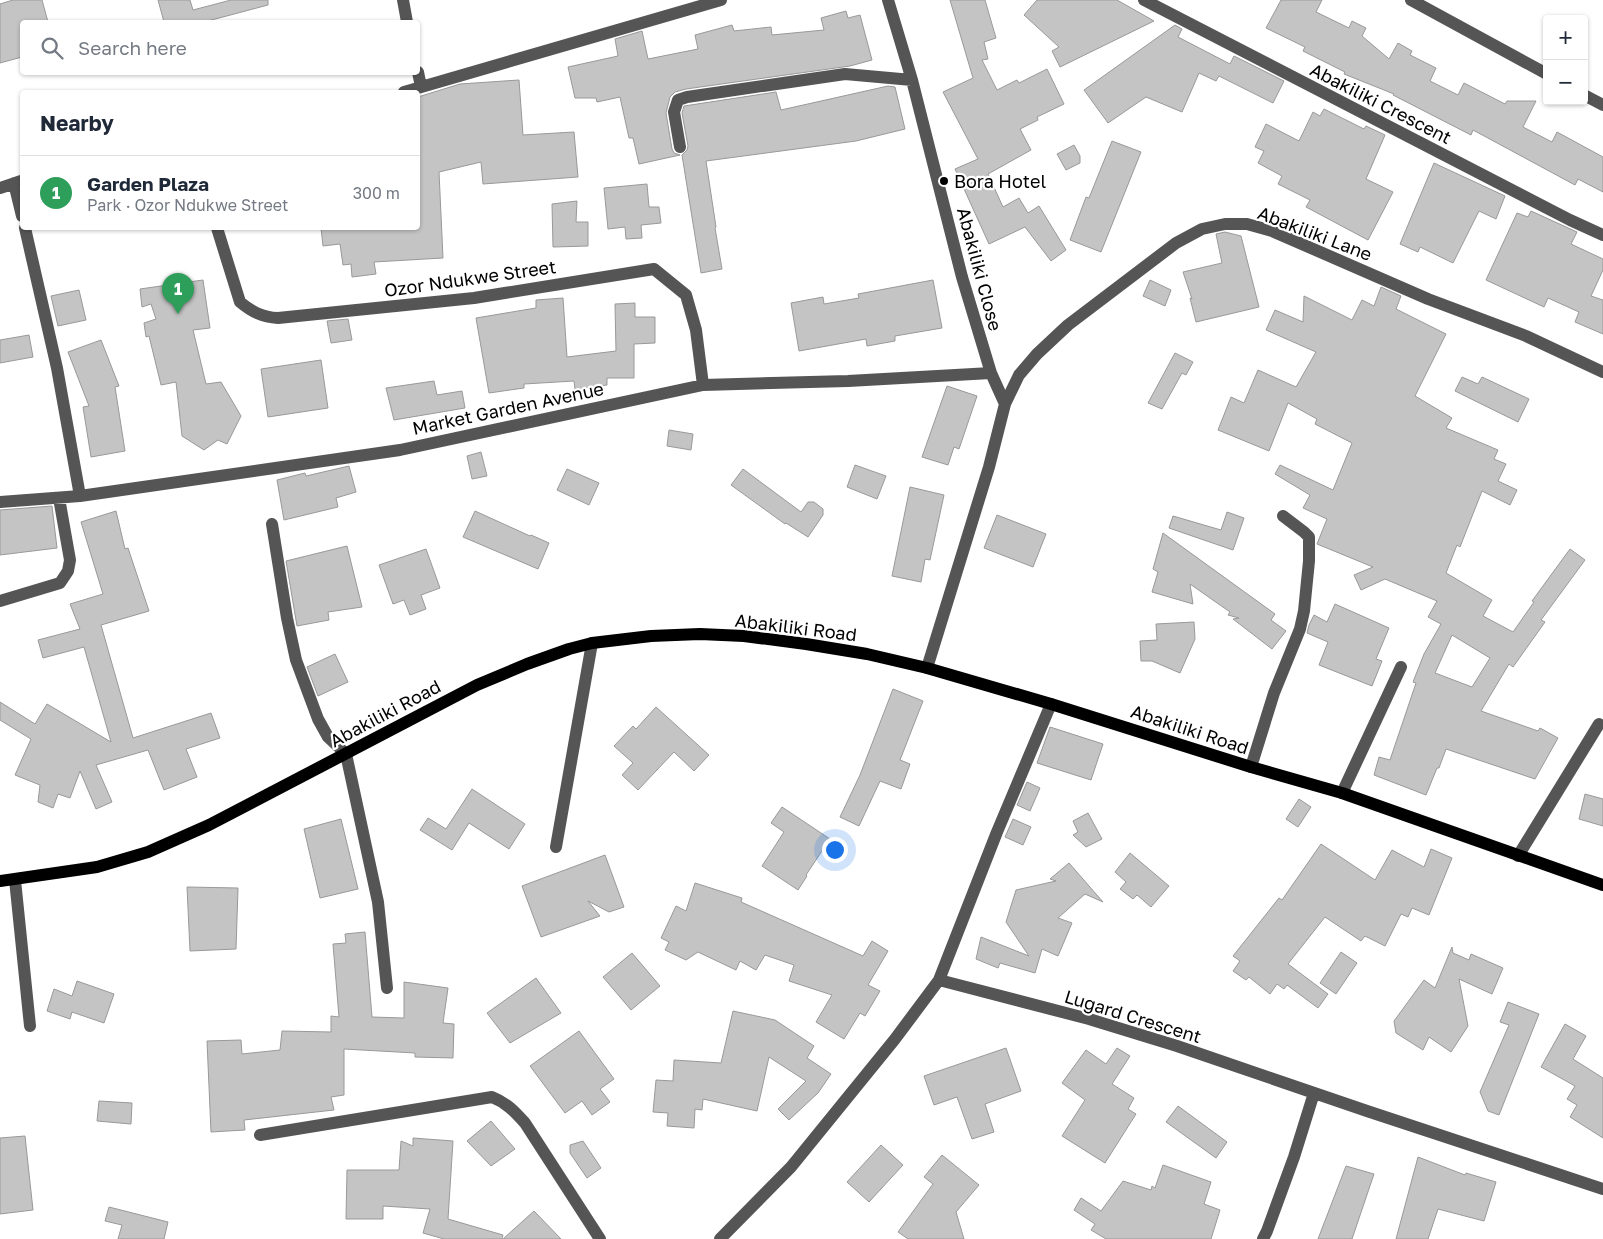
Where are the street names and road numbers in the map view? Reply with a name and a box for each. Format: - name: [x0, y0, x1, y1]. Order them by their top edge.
- street label: Abakiliki Crescent: [1307, 58, 1455, 148]
- street label: Abakiliki Lane: [1255, 201, 1375, 265]
- street label: Abakiliki Close: [953, 205, 1007, 333]
- street label: Ozor Ndukwe Street: [383, 255, 557, 301]
- street label: Market Garden Avenue: [410, 377, 606, 439]
- street label: Abakiliki Road: [734, 609, 858, 645]
- street label: Abakiliki Road: [326, 675, 444, 751]
- street label: Abakiliki Road: [1128, 700, 1252, 758]
- street label: Lugard Crescent: [1062, 985, 1204, 1047]

